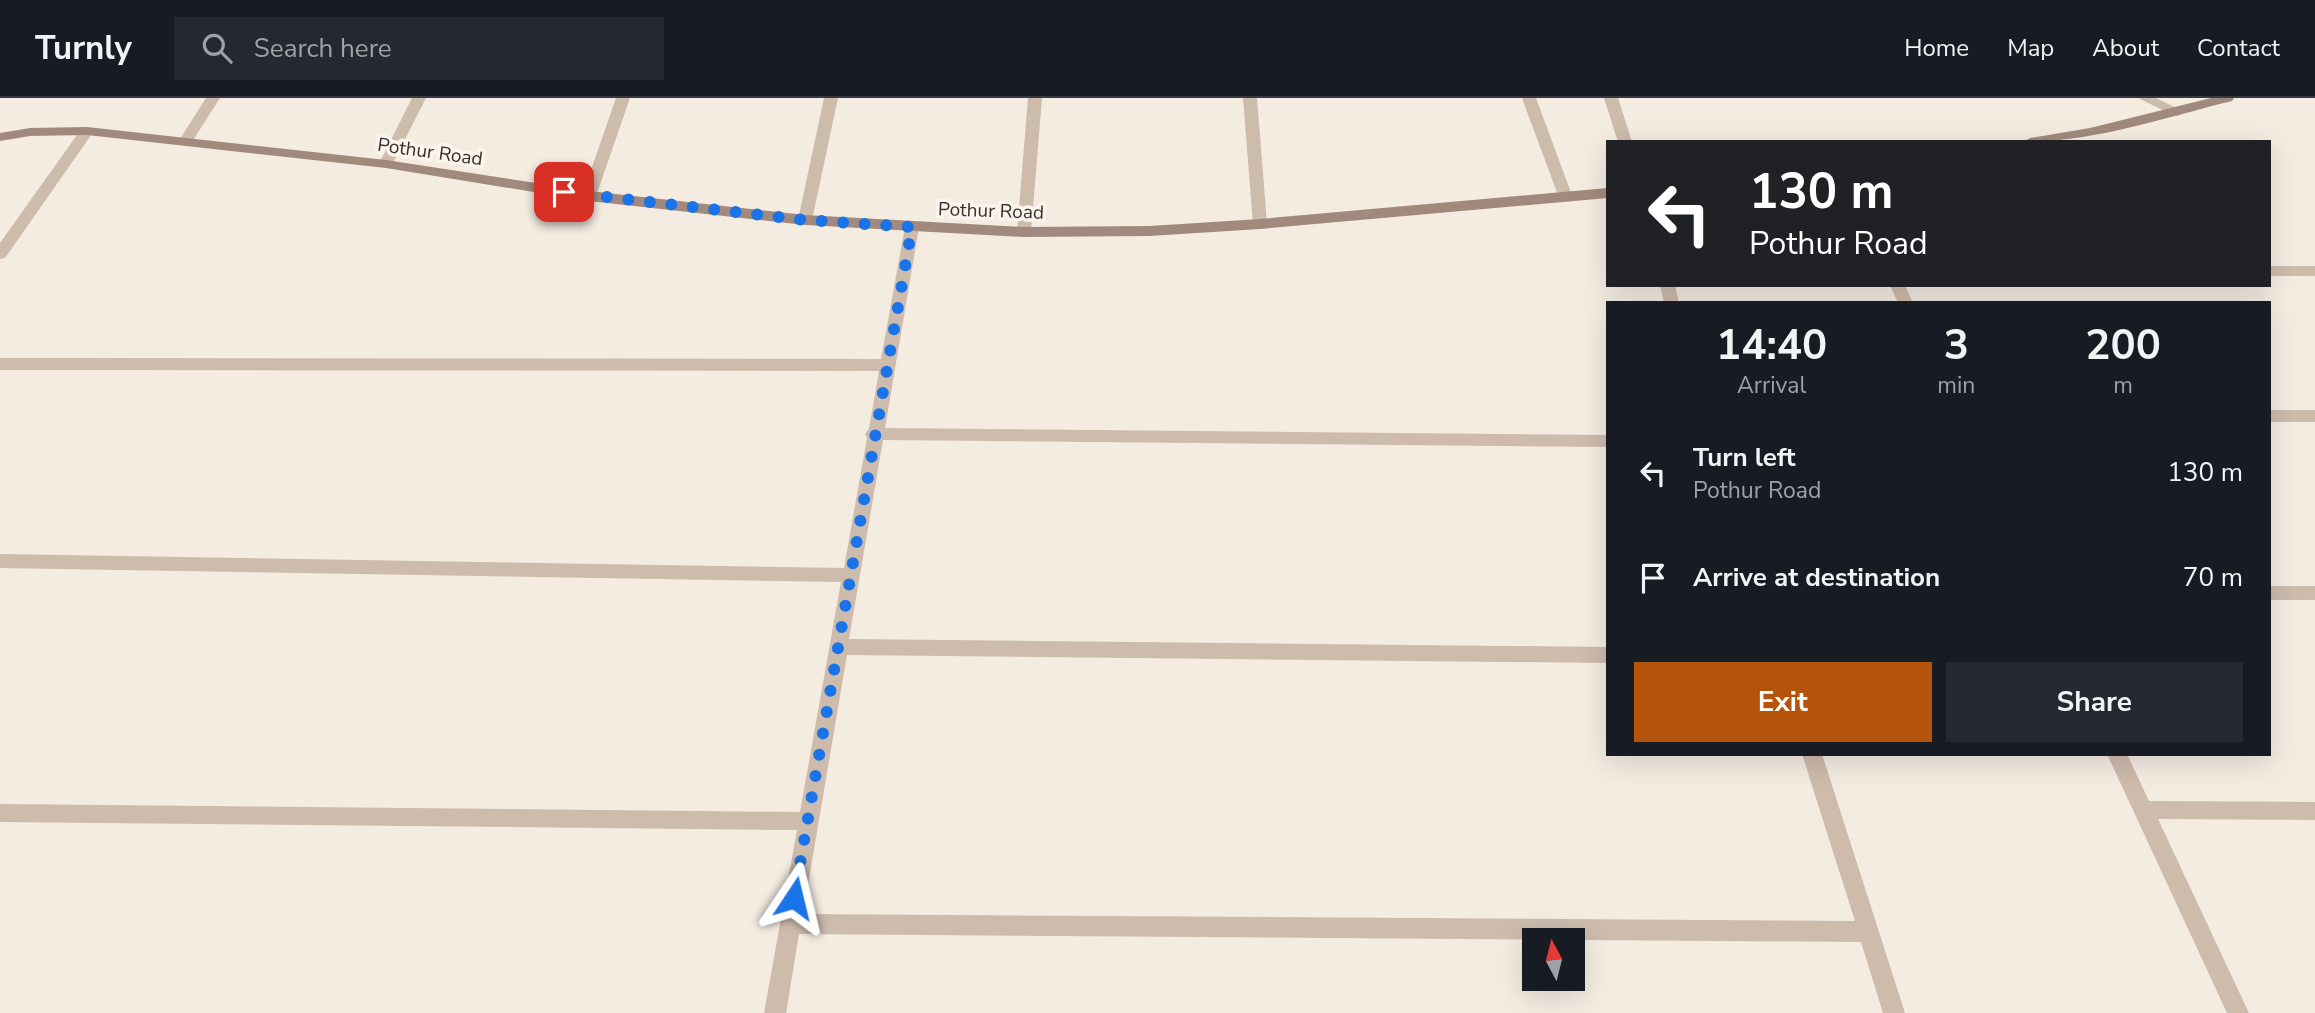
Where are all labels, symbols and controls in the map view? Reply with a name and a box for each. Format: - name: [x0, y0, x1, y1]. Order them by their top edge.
- search box: [174, 17, 664, 80]
- text: Turnly: [35, 26, 132, 71]
- icon: search: [198, 29, 236, 67]
- text: Search here: [254, 31, 392, 66]
- text: Home: [1904, 32, 1969, 64]
- text: Map: [2007, 32, 2054, 64]
- text: About: [2092, 32, 2159, 64]
- text: Contact: [2197, 32, 2280, 64]
- street label: Pothur Road: [376, 132, 484, 172]
- text: 130 m: [1749, 158, 1893, 225]
- pin: [534, 162, 594, 222]
- icon: left: [1634, 168, 1725, 259]
- icon: arrive: [545, 173, 583, 211]
- street label: Pothur Road: [938, 196, 1044, 226]
- text: Pothur Road: [1749, 222, 1928, 265]
- text: 14:40: [1716, 317, 1827, 374]
- text: 3: [1944, 317, 1969, 374]
- text: 200: [2085, 317, 2161, 374]
- text: Arrival: [1737, 370, 1806, 401]
- text: min: [1937, 370, 1975, 401]
- text: m: [2113, 370, 2133, 401]
- text: Turn left: [1693, 440, 1796, 475]
- icon: left: [1634, 454, 1672, 492]
- text: 130 m: [2167, 455, 2243, 490]
- text: Pothur Road: [1693, 475, 1821, 506]
- icon: arrive: [1634, 559, 1672, 597]
- text: Arrive at destination: [1693, 560, 1940, 595]
- text: 70 m: [2183, 560, 2243, 595]
- button: Exit: [1634, 662, 1932, 742]
- button: Share: [1946, 662, 2243, 742]
- position arrow: [757, 861, 831, 935]
- north arrow: [1522, 928, 1586, 990]
- map controls: [1522, 928, 1585, 991]

